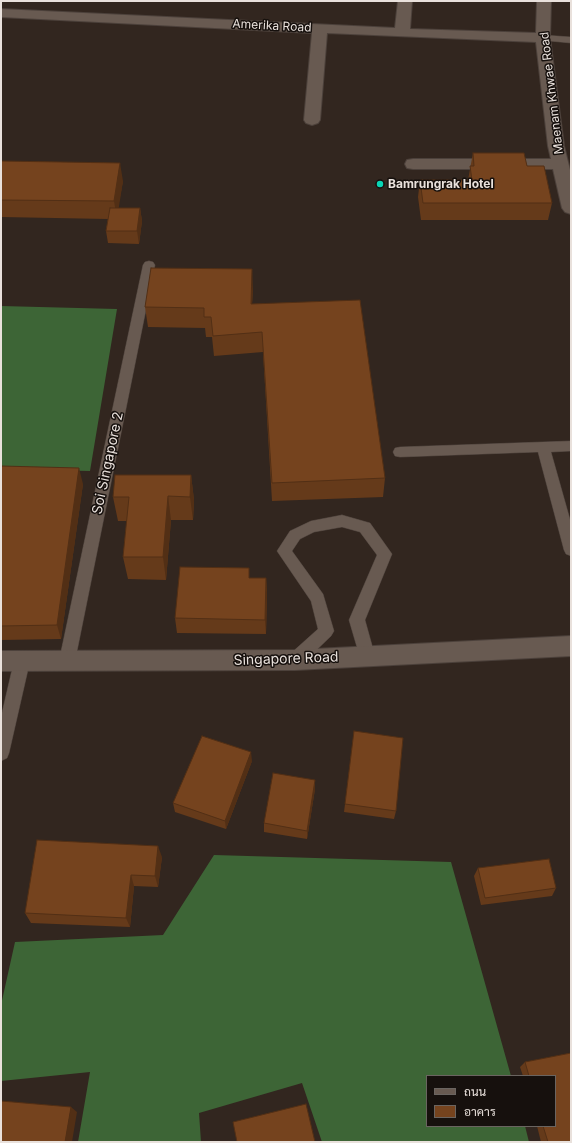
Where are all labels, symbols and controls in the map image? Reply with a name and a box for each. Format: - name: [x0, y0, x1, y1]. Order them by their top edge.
- street label: Amerika Road: [232, 17, 312, 35]
- street label: Maenam Khwae Road: [537, 31, 567, 155]
- place label: Bamrungrak Hotel: [388, 177, 494, 191]
- marker: Bamrungrak Hotel: [375, 179, 385, 189]
- street label: Soi Singapore 2: [89, 410, 127, 516]
- street label: Singapore Road: [233, 649, 339, 669]
- legend: [426, 1075, 556, 1127]
- text: ถนน: [464, 1084, 486, 1099]
- text: อาคาร: [464, 1104, 496, 1119]

